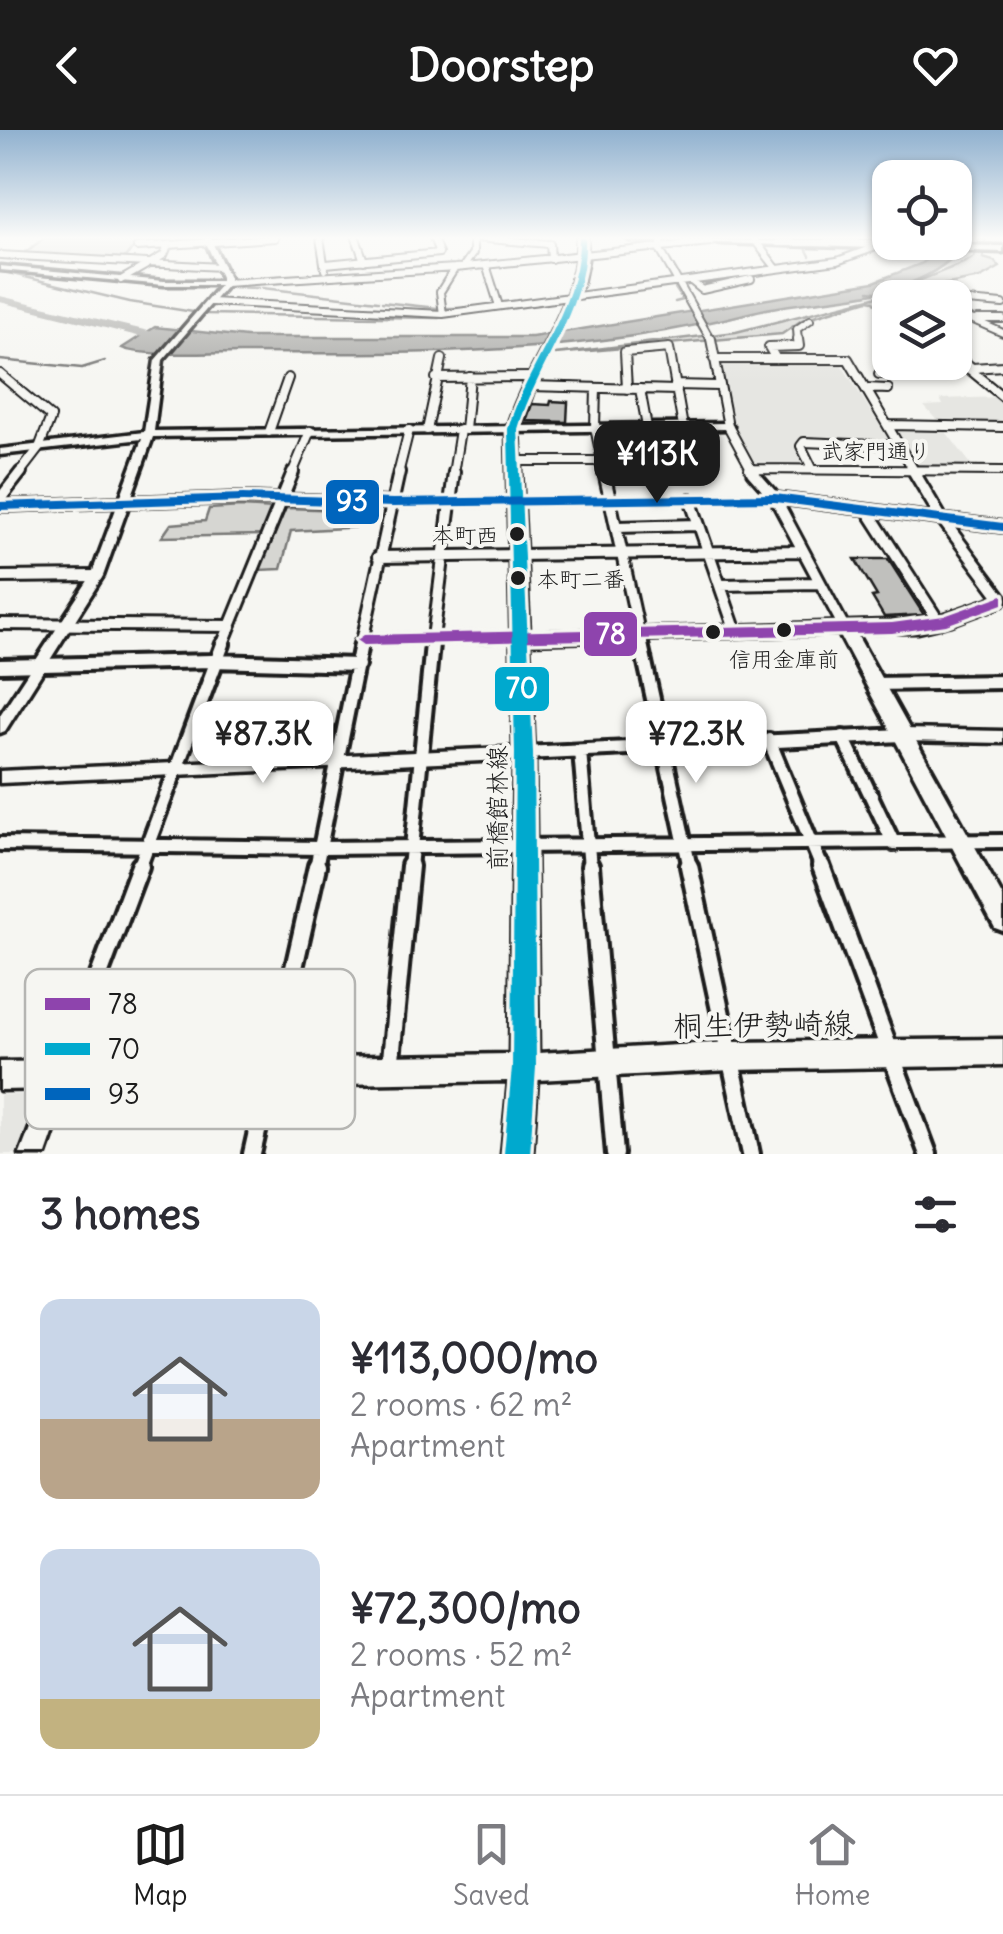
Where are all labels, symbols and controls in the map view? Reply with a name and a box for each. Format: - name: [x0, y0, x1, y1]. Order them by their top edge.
- text: Doorstep: [409, 37, 594, 93]
- icon: back: [40, 38, 95, 93]
- icon: heart: [908, 38, 963, 93]
- map controls: [872, 160, 972, 380]
- button: locate: [872, 160, 972, 260]
- button: layers: [872, 280, 972, 380]
- pin: ¥113K: [587, 421, 727, 506]
- text: ¥113K: [616, 433, 698, 474]
- street label: 武家門通り: [821, 437, 931, 465]
- line badge: 93: [324, 478, 381, 526]
- text: 93: [336, 483, 368, 519]
- place label: 本町西: [432, 521, 498, 549]
- marker: 本町西: [507, 524, 527, 544]
- place label: 本町二番: [537, 565, 625, 593]
- marker: 本町二番: [508, 568, 528, 588]
- line badge: 78: [582, 610, 639, 658]
- text: 78: [596, 616, 626, 652]
- marker: 信用金庫前: [774, 620, 794, 640]
- unlabelled marker: [703, 622, 723, 642]
- place label: 信用金庫前: [729, 645, 839, 673]
- line badge: 70: [493, 665, 551, 713]
- text: 70: [506, 670, 538, 706]
- pin: ¥87.3K: [182, 701, 344, 786]
- pin: ¥72.3K: [615, 701, 777, 786]
- text: ¥87.3K: [214, 713, 312, 754]
- text: ¥72.3K: [648, 713, 744, 754]
- street label: 前橋館林線: [481, 745, 513, 871]
- legend: [25, 969, 355, 1129]
- text: 78: [108, 986, 138, 1022]
- street label: 桐生伊勢崎線: [673, 1003, 853, 1045]
- text: 70: [108, 1031, 140, 1067]
- text: 93: [108, 1076, 140, 1112]
- icon: filters: [908, 1187, 963, 1242]
- text: 3 homes: [40, 1188, 200, 1240]
- text: ¥113,000/mo: [350, 1332, 598, 1384]
- icon: home: [120, 1339, 240, 1459]
- text: 2 rooms · 62 m²: [350, 1384, 573, 1425]
- text: Apartment: [350, 1425, 505, 1466]
- text: ¥72,300/mo: [350, 1582, 581, 1634]
- icon: home: [120, 1589, 240, 1709]
- text: 2 rooms · 52 m²: [350, 1634, 572, 1675]
- text: Apartment: [350, 1675, 505, 1716]
- tab: Map: [133, 1817, 188, 1913]
- tab: Saved: [453, 1817, 530, 1913]
- tab: Home: [795, 1817, 870, 1913]

